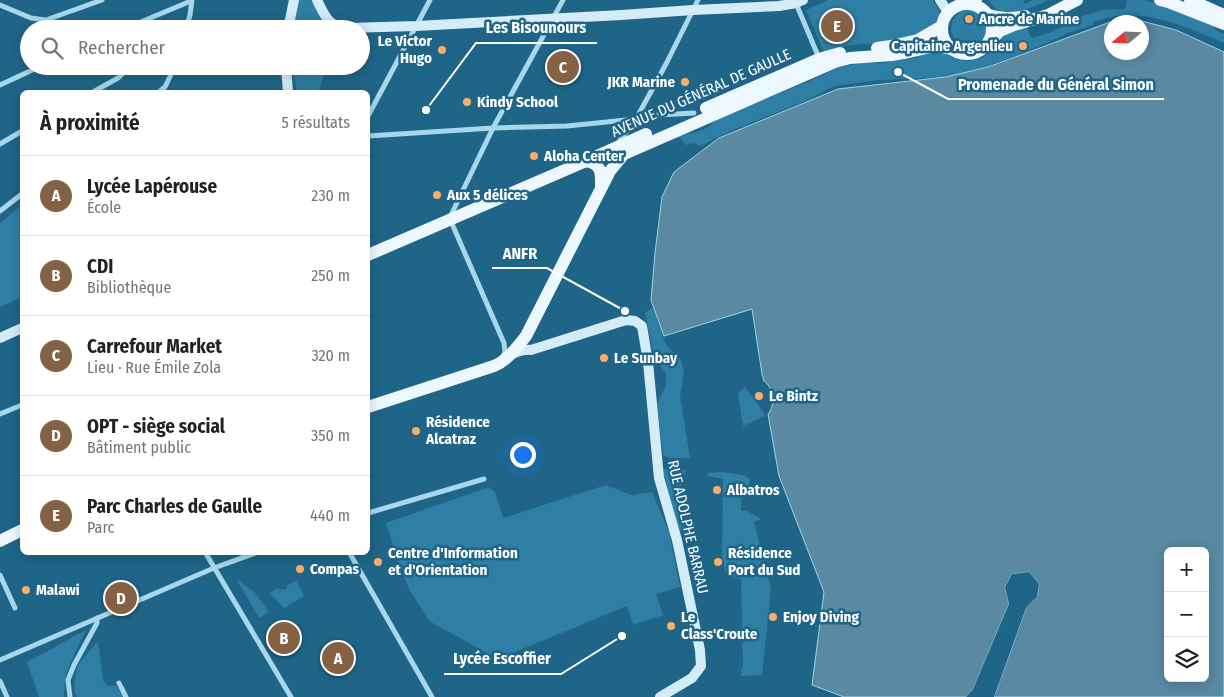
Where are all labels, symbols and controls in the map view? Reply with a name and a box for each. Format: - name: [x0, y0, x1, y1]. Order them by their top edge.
- pin: E: [821, 7, 853, 45]
- place label: Ancre de Marine: [978, 10, 1080, 28]
- callout: Les Bisounours: [476, 12, 597, 43]
- marker: Ancre de Marine: [963, 13, 975, 25]
- north arrow: [1104, 15, 1149, 60]
- text: Les Bisounours: [486, 18, 586, 37]
- search box: [20, 20, 370, 75]
- place label: Le Victor Hugo: [378, 32, 433, 67]
- icon: search: [38, 34, 66, 62]
- text: Rechercher: [78, 36, 165, 59]
- place label: Capitaine Argenlieu: [891, 37, 1013, 55]
- marker: Capitaine Argenlieu: [1017, 40, 1029, 52]
- marker: Le Victor Hugo: [436, 44, 448, 56]
- street label: AVENUE DU GÉNÉRAL DE GAULLE: [608, 45, 794, 141]
- pin: C: [547, 48, 579, 86]
- callout: Promenade du Général Simon: [948, 68, 1164, 99]
- place label: JKR Marine: [606, 73, 675, 91]
- text: Promenade du Général Simon: [958, 75, 1154, 94]
- marker: JKR Marine: [679, 76, 691, 88]
- place label: Kindy School: [477, 93, 559, 111]
- marker: Kindy School: [461, 96, 473, 108]
- text: À proximité: [40, 110, 140, 136]
- text: 5 résultats: [281, 113, 350, 132]
- place label: Aloha Center: [543, 147, 624, 165]
- marker: Aloha Center: [528, 150, 540, 162]
- text: Lycée Lapérouse: [87, 175, 217, 198]
- text: A: [52, 186, 60, 205]
- text: 230 m: [311, 186, 350, 205]
- place label: Aux 5 délices: [446, 186, 528, 204]
- marker: Aux 5 délices: [431, 189, 443, 201]
- text: École: [87, 198, 121, 217]
- callout: ANFR: [492, 237, 547, 268]
- text: ANFR: [502, 244, 538, 263]
- text: CDI: [87, 255, 113, 278]
- text: B: [52, 266, 60, 285]
- text: 250 m: [311, 266, 350, 285]
- text: Bibliothèque: [87, 278, 171, 297]
- text: Carrefour Market: [87, 335, 222, 358]
- text: C: [52, 346, 60, 365]
- text: 320 m: [311, 346, 350, 365]
- place label: Le Sunbay: [614, 349, 678, 367]
- marker: Le Sunbay: [598, 352, 610, 364]
- text: Lieu · Rue Émile Zola: [87, 358, 221, 377]
- place label: Le Bintz: [769, 387, 819, 405]
- marker: Le Bintz: [753, 390, 765, 402]
- place label: Résidence Alcatraz: [425, 413, 490, 448]
- text: OPT - siège social: [87, 415, 225, 438]
- marker: Résidence Alcatraz: [410, 425, 422, 437]
- text: D: [51, 426, 61, 445]
- text: 350 m: [311, 426, 350, 445]
- text: Bâtiment public: [87, 438, 191, 457]
- your location: [510, 442, 536, 468]
- street label: RUE ADOLPHE BARRAU: [664, 458, 712, 596]
- place label: Albatros: [726, 481, 780, 499]
- marker: Albatros: [711, 484, 723, 496]
- text: Parc Charles de Gaulle: [87, 495, 262, 518]
- text: E: [52, 506, 60, 525]
- text: 440 m: [310, 506, 350, 525]
- text: Parc: [87, 518, 114, 537]
- place label: Centre d'Information et d'Orientation: [388, 544, 518, 579]
- place label: Résidence Port du Sud: [728, 544, 800, 579]
- map controls: [1164, 547, 1209, 682]
- button: +: [1164, 547, 1209, 592]
- marker: Centre d'Information et d'Orientation: [372, 556, 384, 568]
- marker: Résidence Port du Sud: [712, 556, 724, 568]
- place label: Compas: [310, 560, 359, 578]
- marker: Compas: [294, 563, 306, 575]
- pin: D: [105, 579, 137, 617]
- place label: Malawi: [36, 581, 80, 599]
- marker: Malawi: [20, 584, 32, 596]
- button: −: [1164, 592, 1209, 637]
- place label: Le Class'Croute: [681, 608, 758, 643]
- place label: Enjoy Diving: [783, 608, 859, 626]
- marker: Enjoy Diving: [767, 611, 779, 623]
- pin: B: [268, 619, 300, 657]
- marker: Le Class'Croute: [665, 620, 677, 632]
- button: layers: [1164, 637, 1209, 682]
- pin: A: [322, 639, 354, 677]
- callout: Lycée Escoffier: [444, 643, 561, 674]
- text: Lycée Escoffier: [453, 649, 551, 668]

